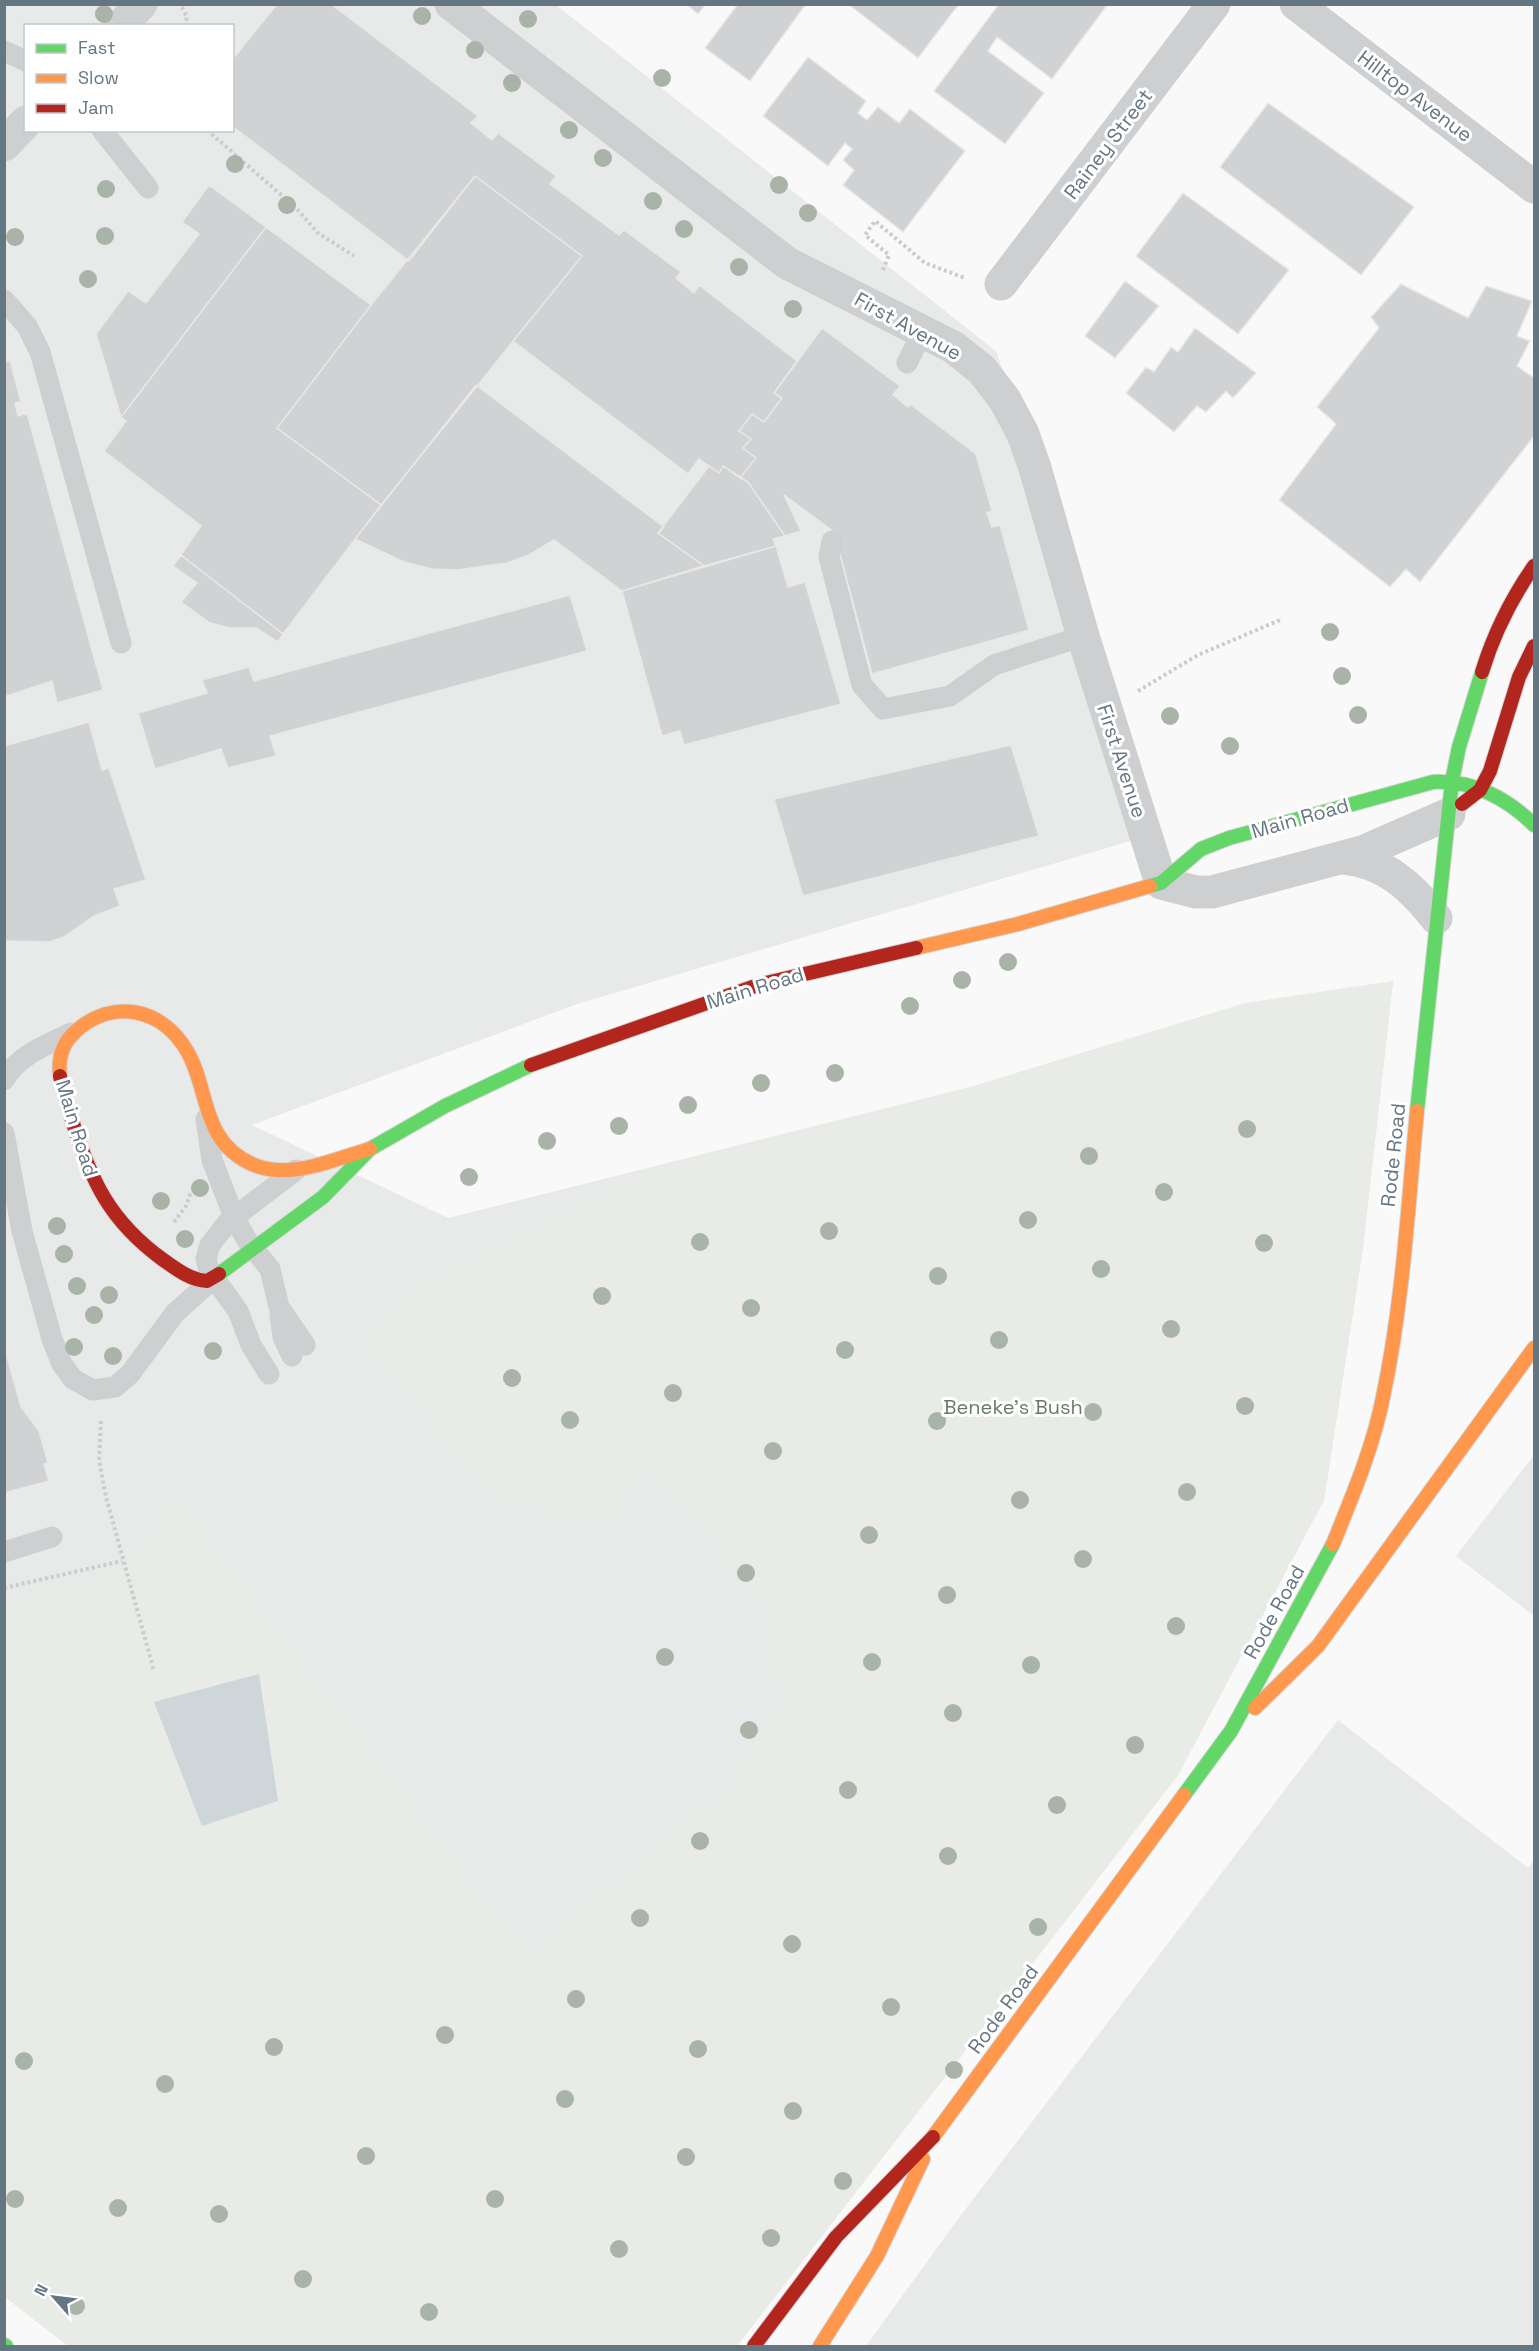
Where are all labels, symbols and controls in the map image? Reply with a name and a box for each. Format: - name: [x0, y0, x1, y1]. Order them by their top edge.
- legend: [24, 24, 234, 132]
- text: Fast: [78, 36, 115, 59]
- street label: Hilltop Avenue: [1352, 44, 1478, 148]
- text: Slow: [78, 66, 119, 89]
- street label: Rainey Street: [1058, 84, 1158, 204]
- text: Jam: [78, 96, 114, 119]
- street label: First Avenue: [850, 286, 966, 366]
- street label: First Avenue: [1091, 701, 1153, 821]
- street label: Main Road: [1248, 792, 1352, 844]
- street label: Main Road: [703, 961, 807, 1015]
- street label: Main Road: [50, 1076, 104, 1180]
- street label: Rode Road: [1375, 1102, 1411, 1208]
- park label: Beneke's Bush: [943, 1394, 1083, 1420]
- street label: Rode Road: [1237, 1560, 1311, 1664]
- street label: Rode Road: [962, 1959, 1044, 2059]
- north arrow: [24, 2267, 84, 2327]
- text: N: [29, 2281, 53, 2300]

